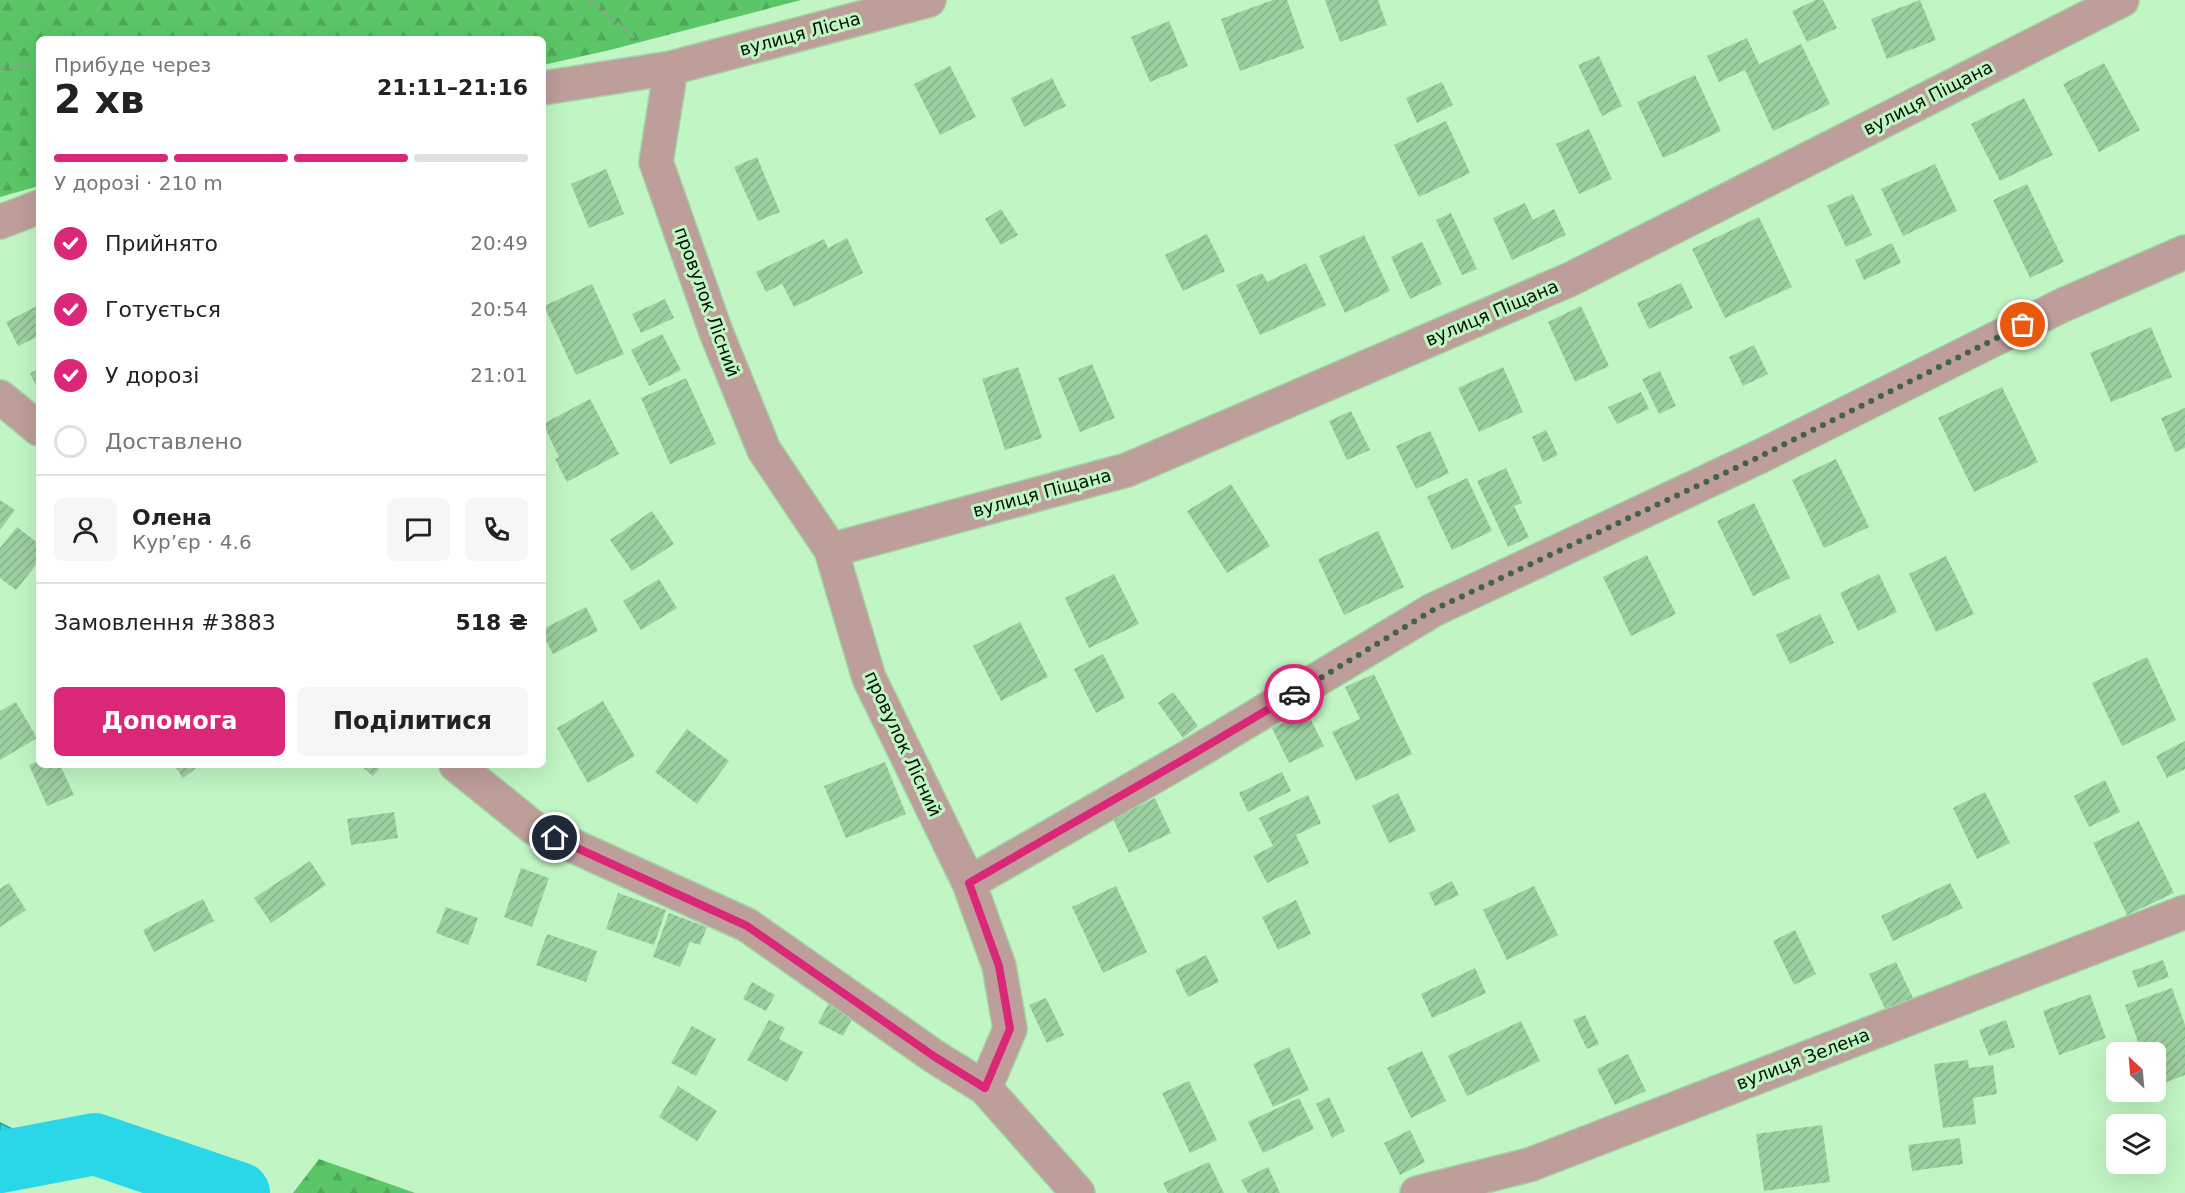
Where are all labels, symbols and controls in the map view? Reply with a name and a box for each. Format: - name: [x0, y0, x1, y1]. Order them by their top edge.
- street label: вулиця Лісна: [737, 7, 863, 60]
- text: Прибуде через: [54, 53, 211, 77]
- street label: вулиця Піщана: [1859, 56, 1996, 139]
- text: 21:11–21:16: [377, 75, 528, 100]
- text: 2 хв: [54, 77, 145, 122]
- text: У дорозі · 210 m: [54, 171, 223, 195]
- street label: провулок Лісний: [671, 224, 744, 380]
- icon: check: [54, 227, 87, 260]
- text: Прийнято: [105, 231, 218, 256]
- text: 20:49: [470, 231, 528, 255]
- street label: вулиця Піщана: [1422, 275, 1562, 350]
- icon: check: [54, 293, 87, 326]
- text: Готується: [105, 297, 221, 322]
- text: 20:54: [470, 297, 528, 321]
- pin: [1997, 299, 2048, 350]
- icon: bag: [2006, 308, 2039, 341]
- icon: check: [54, 359, 87, 392]
- text: У дорозі: [105, 363, 199, 388]
- text: 21:01: [470, 363, 528, 387]
- text: Доставлено: [105, 429, 242, 454]
- street label: вулиця Піщана: [970, 464, 1113, 521]
- button: person: [54, 498, 117, 561]
- button: chat: [387, 498, 450, 561]
- button: phone: [465, 498, 528, 561]
- text: Олена: [132, 505, 212, 530]
- text: Кур’єр · 4.6: [132, 530, 252, 554]
- text: Замовлення #3883: [54, 610, 276, 635]
- text: 518 ₴: [456, 610, 528, 635]
- courier: [1264, 664, 1324, 724]
- street label: провулок Лісний: [861, 668, 946, 820]
- icon: car: [1278, 678, 1311, 711]
- button: Допомога: [54, 687, 285, 756]
- button: Поділитися: [297, 687, 528, 756]
- pin: [529, 812, 580, 863]
- icon: home: [538, 821, 571, 854]
- street label: вулиця Зелена: [1733, 1023, 1873, 1094]
- north arrow: [2106, 1042, 2166, 1102]
- map controls: [2106, 1042, 2166, 1174]
- button: layers: [2106, 1114, 2166, 1174]

